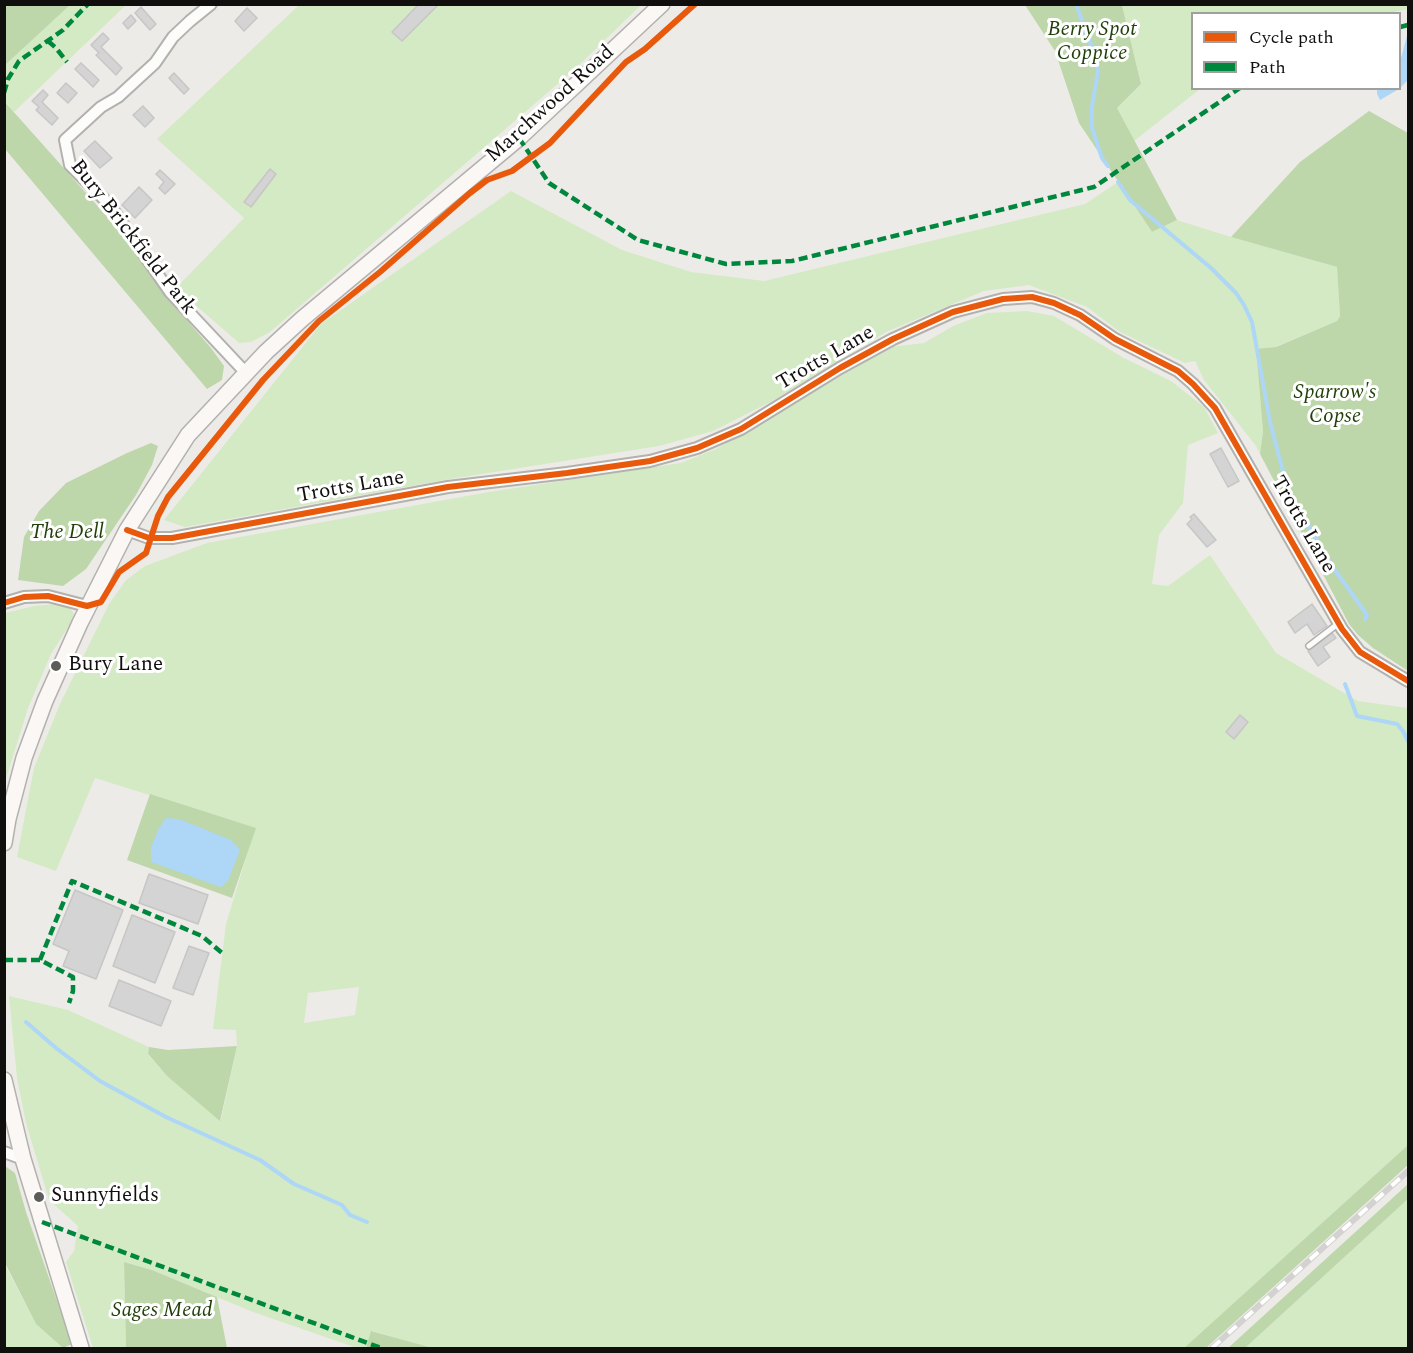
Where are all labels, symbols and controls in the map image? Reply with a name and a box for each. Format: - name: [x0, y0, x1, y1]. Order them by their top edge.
- legend: [1191, 12, 1401, 90]
- park label: Berry Spot Coppice: [1047, 18, 1137, 68]
- text: Cycle path: [1249, 24, 1334, 51]
- street label: Marchwood Road: [482, 41, 620, 169]
- text: Path: [1249, 54, 1286, 81]
- street label: Bury Brickfield Park: [64, 155, 200, 321]
- street label: Trotts Lane: [773, 321, 879, 397]
- park label: Sparrow's Copse: [1294, 381, 1376, 431]
- street label: Trotts Lane: [295, 466, 407, 510]
- street label: Trotts Lane: [1264, 472, 1340, 578]
- park label: The Dell: [30, 521, 104, 547]
- place label: Bury Lane: [68, 653, 163, 679]
- marker: Bury Lane: [49, 659, 63, 673]
- place label: Sunnyfields: [51, 1184, 159, 1210]
- marker: Sunnyfields: [32, 1190, 46, 1204]
- park label: Sages Mead: [112, 1299, 212, 1325]

